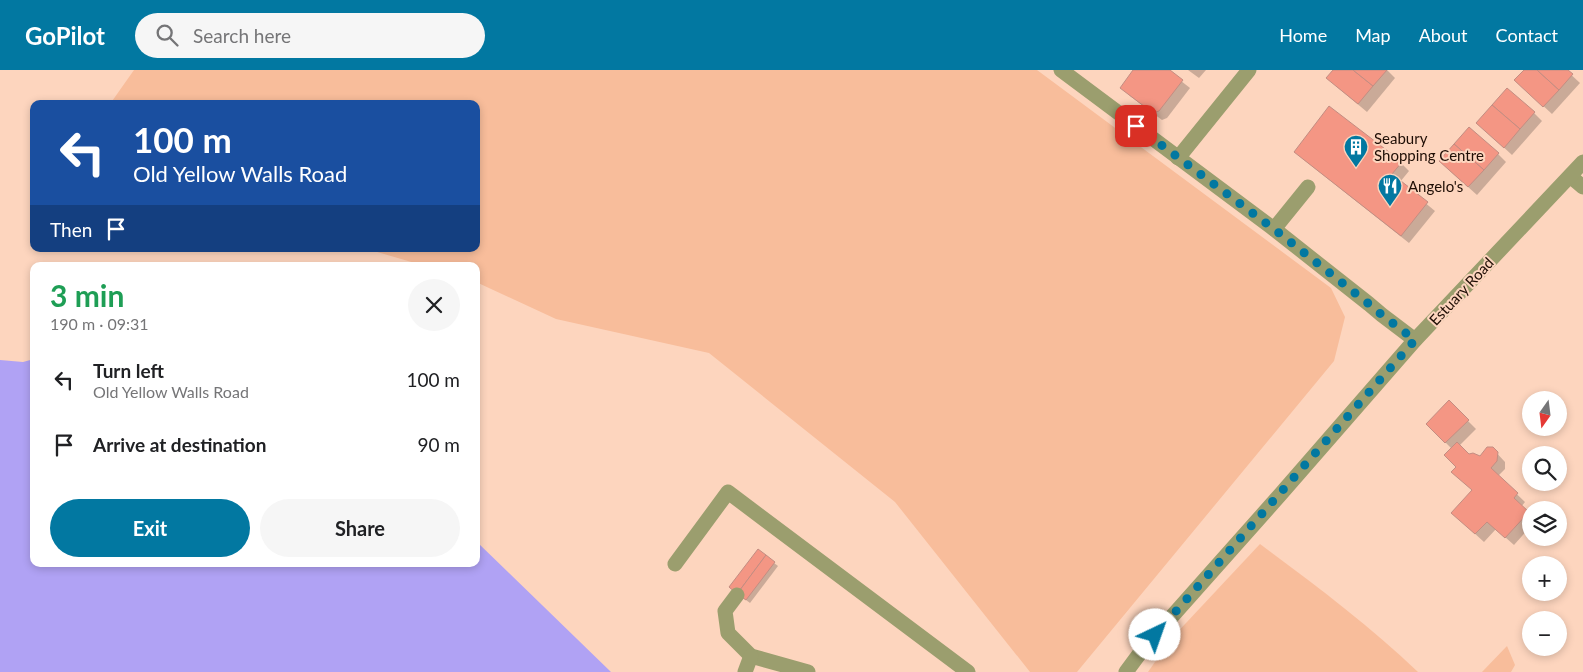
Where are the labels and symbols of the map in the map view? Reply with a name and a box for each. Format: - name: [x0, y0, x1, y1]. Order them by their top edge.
- pin: [1115, 105, 1157, 147]
- place label: Seabury Shopping Centre: [1374, 129, 1484, 164]
- building icon: Seabury Shopping Centre: [1343, 134, 1369, 168]
- restaurant icon: Angelo's: [1377, 173, 1403, 207]
- place label: Angelo's: [1408, 177, 1463, 195]
- street label: Estuary Road: [1425, 253, 1497, 329]
- north arrow: [1522, 391, 1568, 436]
- position arrow: [1128, 608, 1180, 660]

